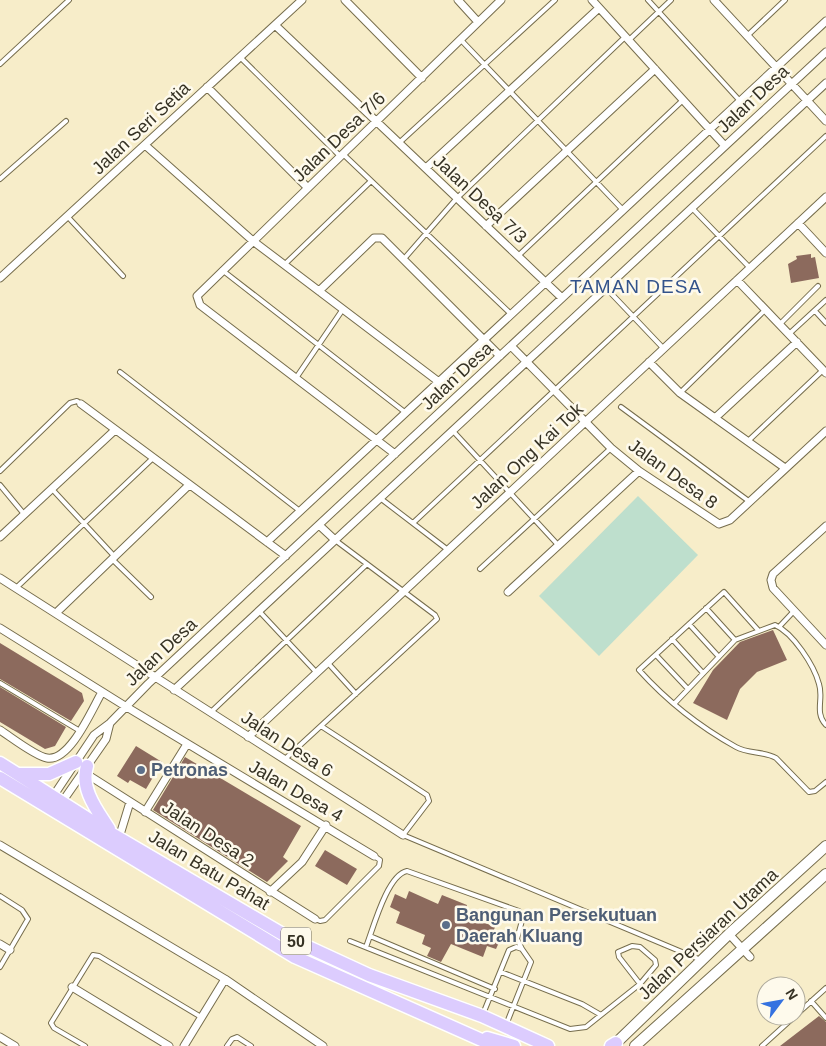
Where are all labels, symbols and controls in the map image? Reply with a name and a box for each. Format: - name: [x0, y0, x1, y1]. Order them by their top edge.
- street label: Jalan Desa: [713, 60, 793, 137]
- street label: Jalan Seri Setia: [88, 77, 195, 178]
- street label: Jalan Desa 7/6: [289, 88, 389, 186]
- street label: Jalan Desa 7/3: [429, 151, 531, 247]
- district label: TAMAN DESA: [570, 276, 702, 297]
- street label: Jalan Desa: [417, 337, 497, 414]
- street label: Jalan Ong Kai Tok: [467, 398, 588, 513]
- street label: Jalan Desa 8: [625, 435, 721, 513]
- street label: Jalan Desa: [121, 613, 201, 690]
- street label: Jalan Desa 6: [237, 707, 337, 781]
- street label: Jalan Desa 4: [245, 756, 347, 826]
- place label: Petronas: [151, 760, 228, 780]
- marker: Petronas: [135, 764, 147, 776]
- street label: Jalan Desa 2: [158, 797, 258, 871]
- street label: Jalan Batu Pahat: [145, 826, 273, 914]
- street label: Jalan Persiaran Utama: [634, 864, 782, 1004]
- place label: Bangunan Persekutuan Daerah Kluang: [456, 905, 657, 946]
- marker: Bangunan Persekutuan Daerah Kluang: [440, 919, 452, 931]
- road number: 50: [281, 928, 311, 954]
- north arrow: [756, 976, 806, 1026]
- text: N: [783, 986, 801, 1003]

